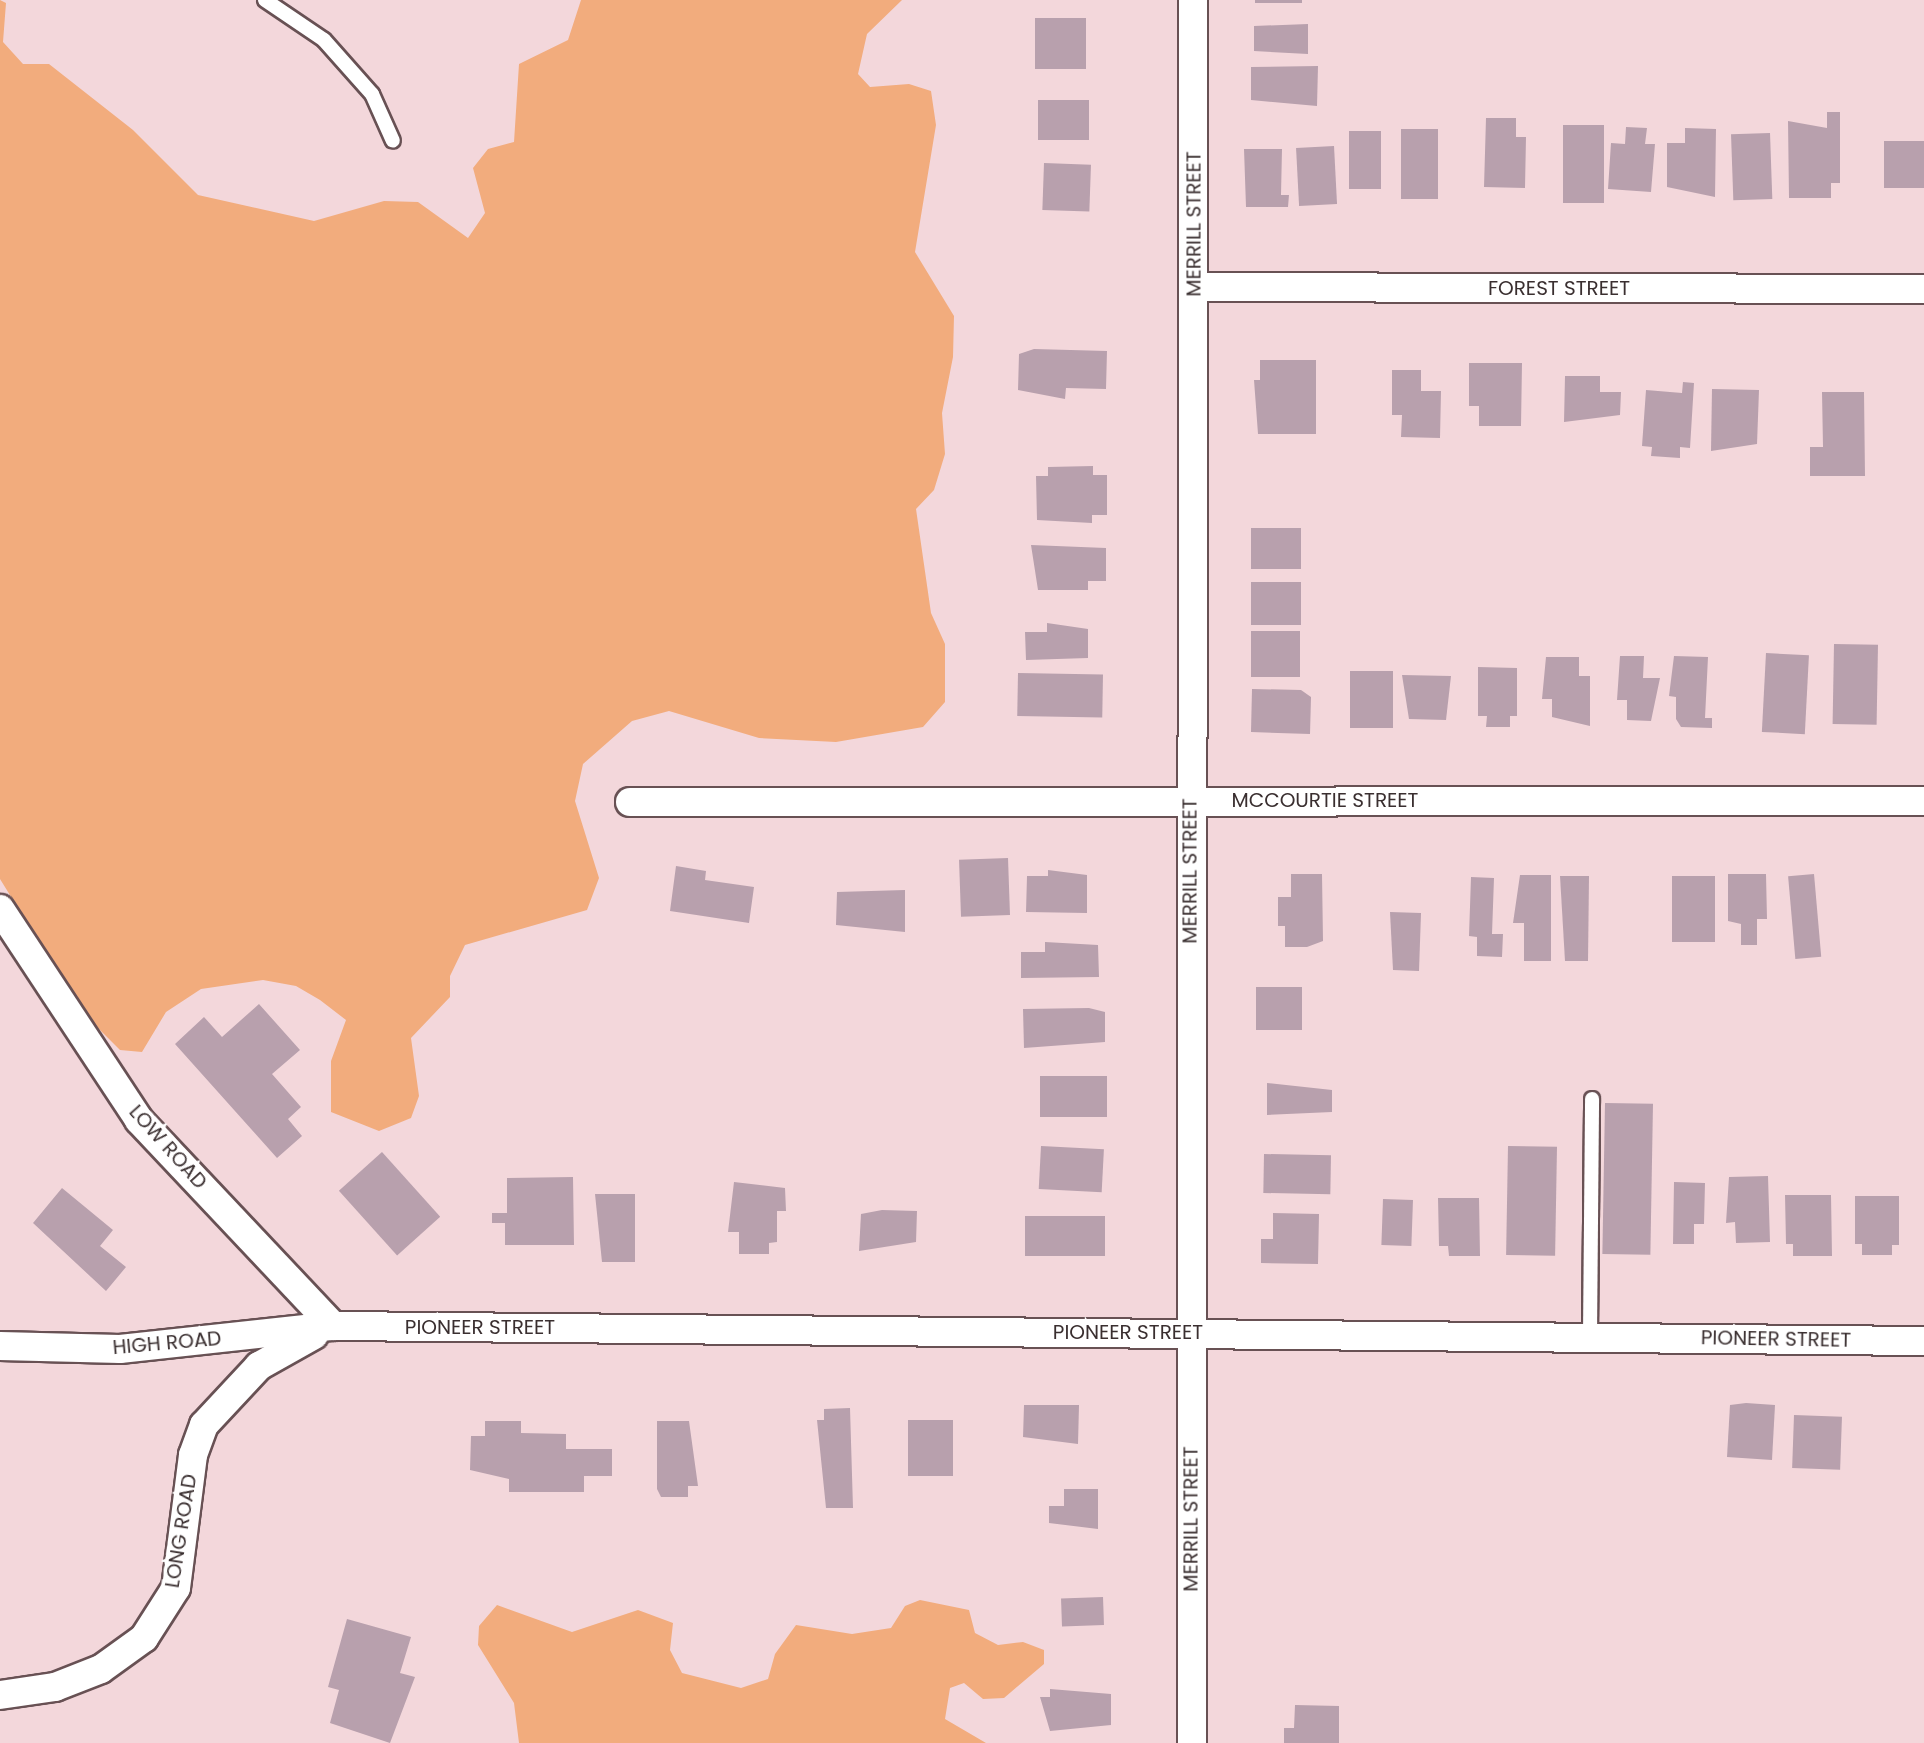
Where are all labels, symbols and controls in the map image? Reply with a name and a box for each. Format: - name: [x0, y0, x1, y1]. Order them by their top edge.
- street label: MERRILL STREET: [1182, 151, 1206, 297]
- street label: FOREST STREET: [1488, 276, 1630, 300]
- street label: MCCOURTIE STREET: [1232, 788, 1418, 812]
- street label: MERRILL STREET: [1178, 798, 1202, 944]
- street label: LOW ROAD: [124, 1100, 212, 1194]
- street label: PIONEER STREET: [405, 1315, 555, 1339]
- street label: PIONEER STREET: [1053, 1320, 1203, 1344]
- street label: HIGH ROAD: [112, 1326, 222, 1360]
- street label: PIONEER STREET: [1701, 1326, 1851, 1352]
- street label: MERRILL STREET: [1179, 1446, 1203, 1592]
- street label: LONG ROAD: [160, 1472, 202, 1590]

